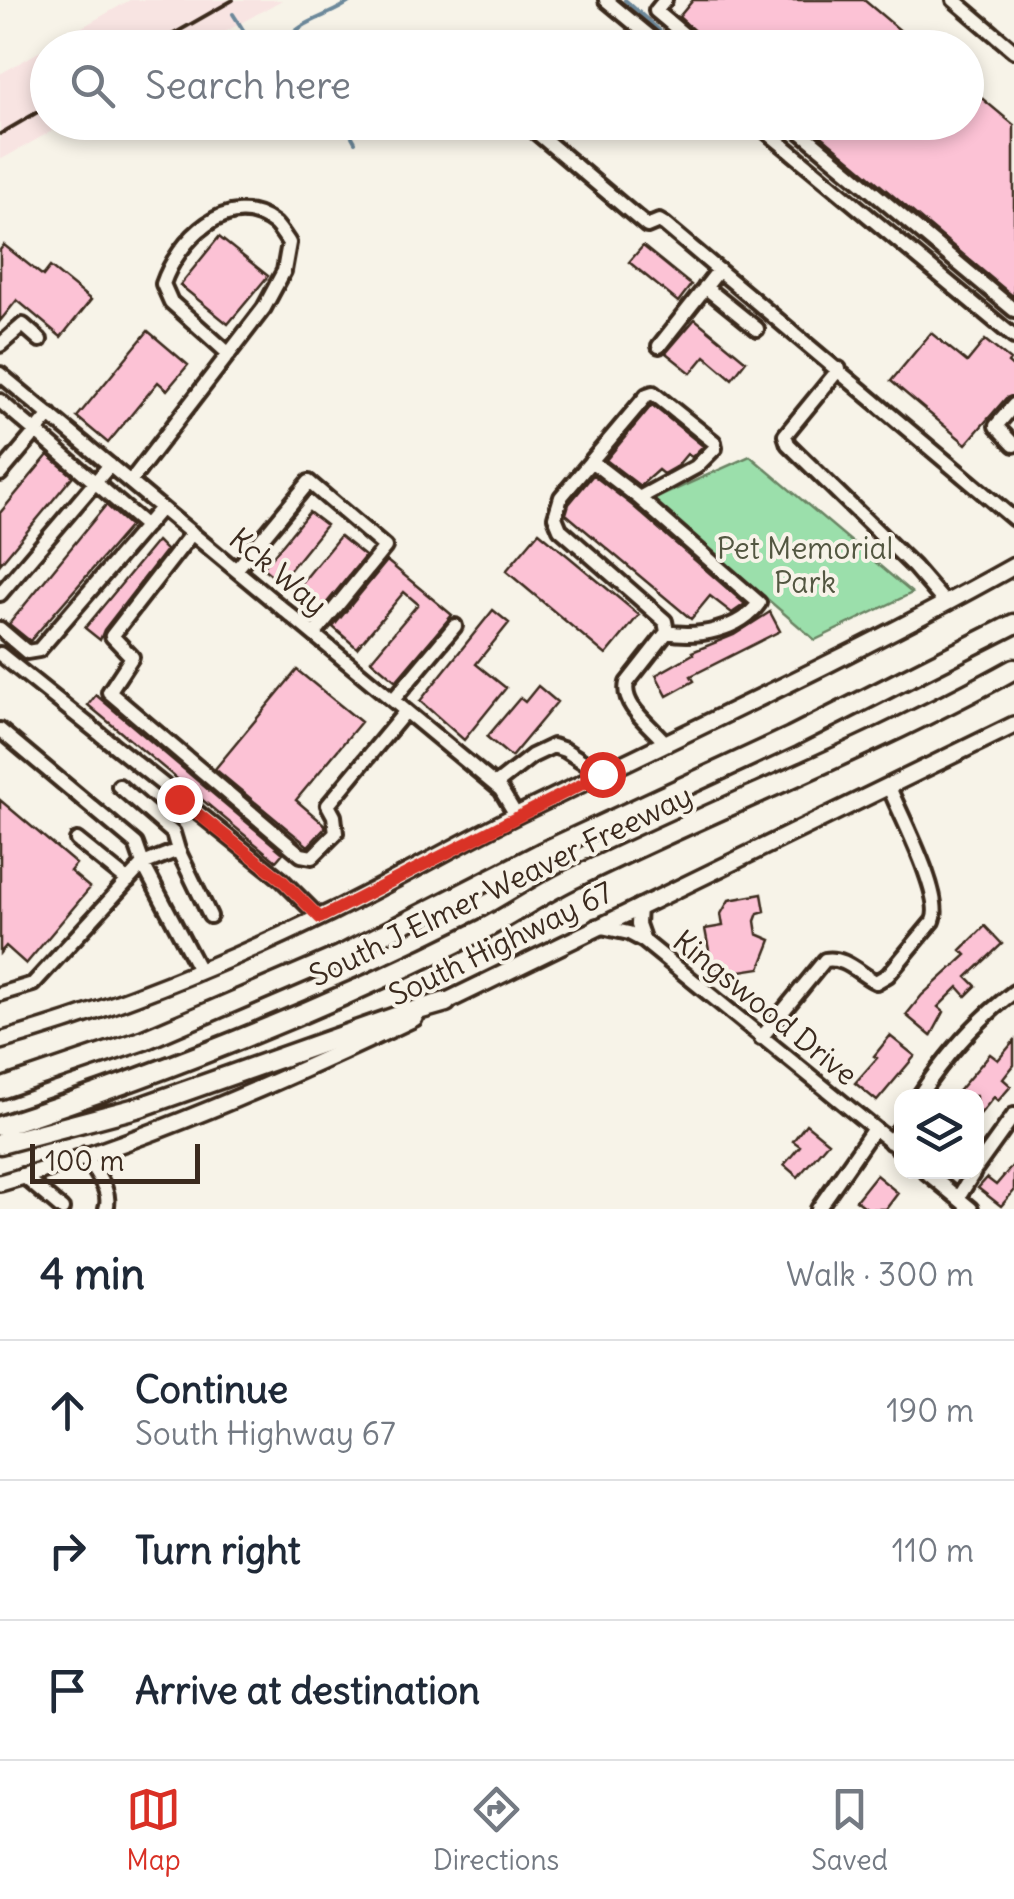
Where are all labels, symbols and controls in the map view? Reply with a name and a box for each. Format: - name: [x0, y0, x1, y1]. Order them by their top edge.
- search box: [30, 30, 984, 140]
- icon: search: [65, 58, 120, 113]
- text: Search here: [145, 62, 351, 109]
- street label: Kck Way: [222, 519, 335, 623]
- park label: Pet Memorial Park: [717, 529, 893, 601]
- route start: [580, 752, 626, 798]
- street label: South J Elmer Weaver Freeway: [303, 776, 698, 995]
- route end: [157, 777, 203, 823]
- street label: South Highway 67: [382, 872, 619, 1014]
- street label: Kingswood Drive: [666, 921, 865, 1093]
- map controls: [894, 1089, 984, 1179]
- button: layers: [894, 1089, 984, 1179]
- scale bar: [30, 1139, 200, 1184]
- text: 100 m: [45, 1143, 124, 1179]
- text: 4 min: [40, 1248, 145, 1300]
- text: Walk · 300 m: [786, 1254, 974, 1295]
- text: Continue: [135, 1366, 288, 1413]
- icon: ahead: [40, 1383, 95, 1438]
- text: 190 m: [886, 1390, 974, 1431]
- text: South Highway 67: [135, 1413, 396, 1454]
- icon: right: [40, 1523, 95, 1578]
- text: Turn right: [135, 1527, 301, 1574]
- text: 110 m: [892, 1530, 974, 1571]
- icon: arrive: [40, 1663, 95, 1718]
- text: Arrive at destination: [135, 1667, 480, 1714]
- tab: Map: [126, 1782, 181, 1878]
- tab: Directions: [433, 1782, 559, 1878]
- tab: Saved: [811, 1782, 888, 1878]

